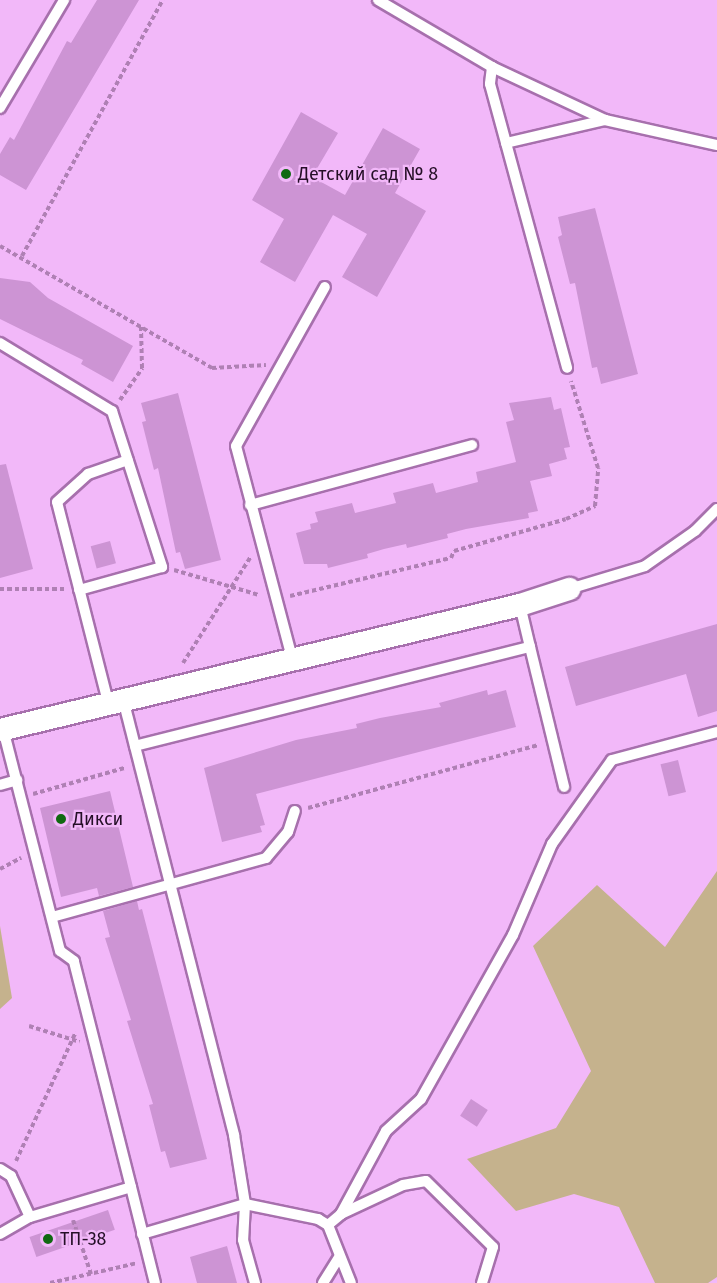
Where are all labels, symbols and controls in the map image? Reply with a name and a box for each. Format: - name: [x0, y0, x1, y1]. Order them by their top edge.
- place label: Детский сад № 8: [298, 163, 438, 185]
- marker: Детский сад № 8: [279, 167, 293, 181]
- place label: Дикси: [73, 808, 123, 830]
- marker: Дикси: [54, 812, 68, 826]
- place label: ТП-38: [60, 1228, 107, 1250]
- marker: ТП-38: [41, 1232, 55, 1246]

